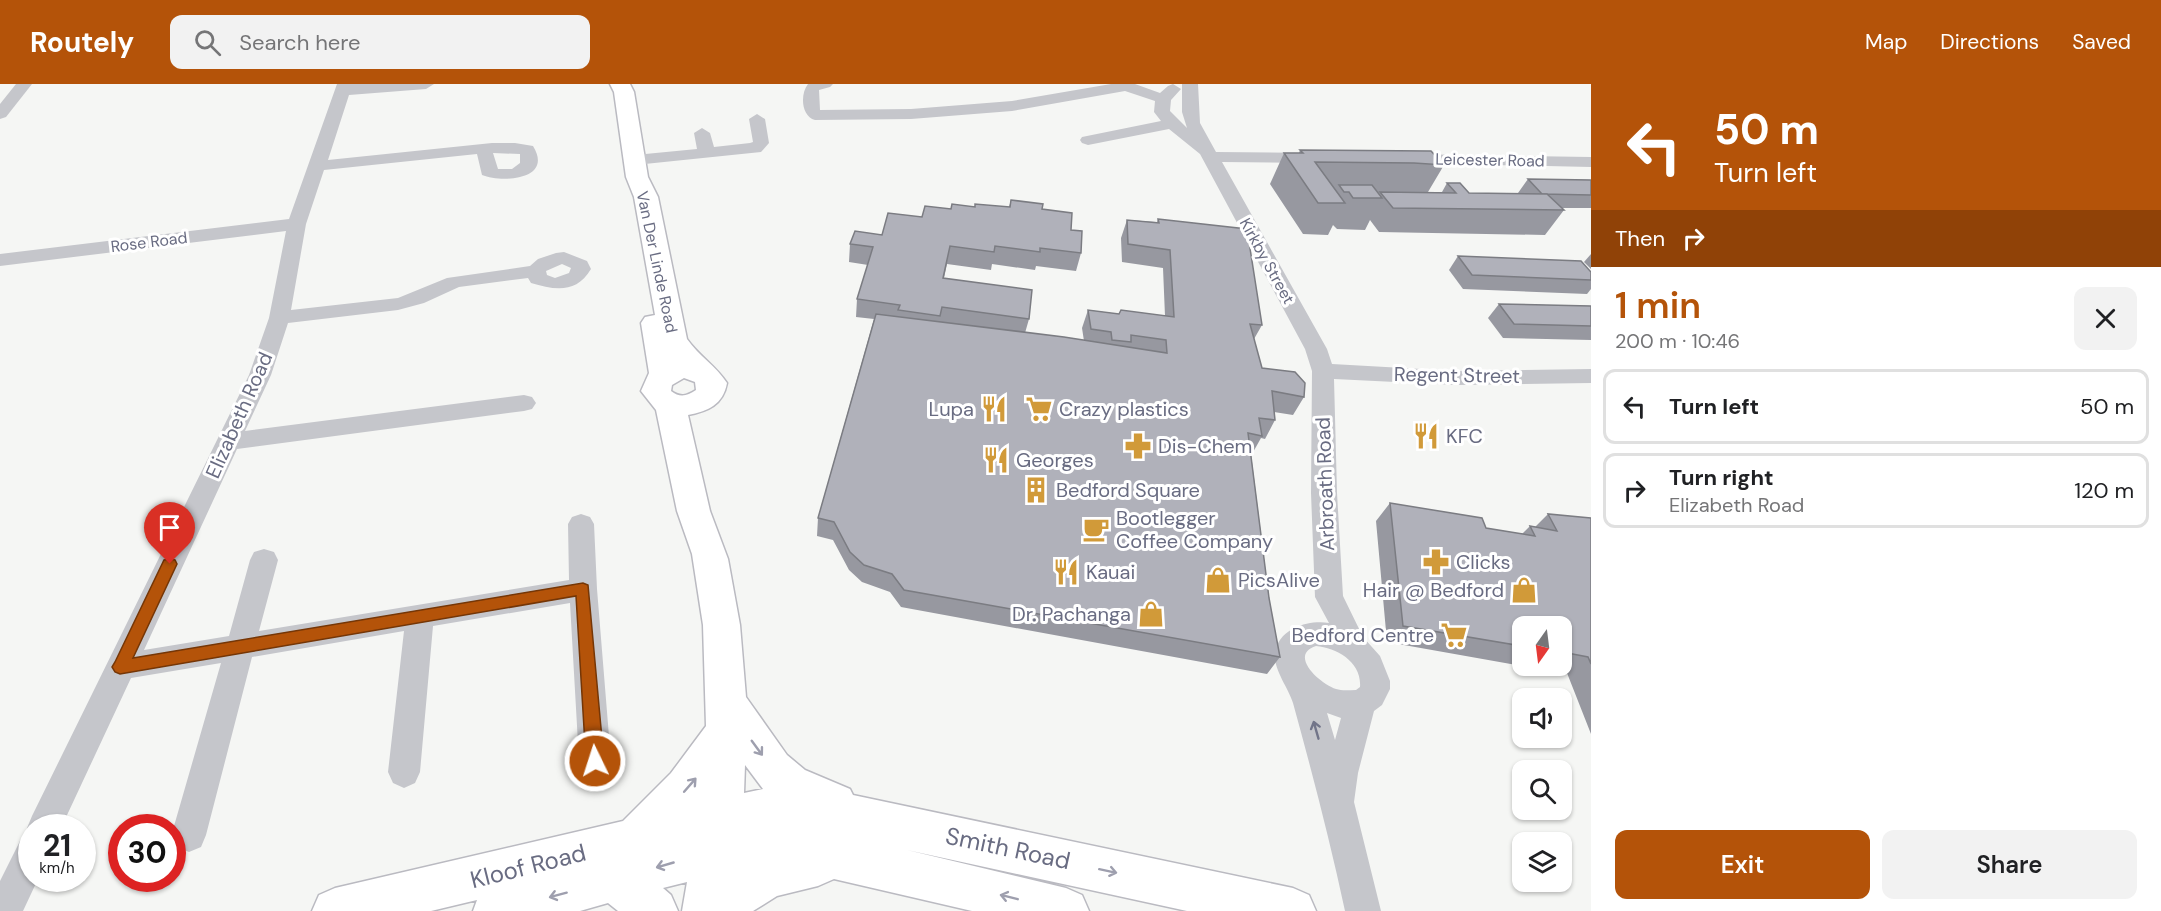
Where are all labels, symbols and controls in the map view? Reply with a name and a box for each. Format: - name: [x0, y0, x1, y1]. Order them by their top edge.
- search box: [170, 15, 590, 69]
- text: Routely: [30, 24, 134, 61]
- icon: search: [191, 26, 224, 59]
- text: Search here: [239, 28, 361, 57]
- text: Map: [1865, 28, 1907, 56]
- text: Directions: [1940, 28, 2039, 56]
- text: Saved: [2072, 28, 2131, 56]
- text: 50 m: [1714, 102, 1819, 157]
- icon: left: [1615, 108, 1693, 186]
- street label: Leicester Road: [1435, 149, 1545, 171]
- text: Turn left: [1714, 155, 1817, 190]
- street label: Van Der Linde Road: [632, 189, 682, 335]
- street label: Kirkby Street: [1235, 214, 1299, 308]
- icon: right: [1677, 222, 1710, 255]
- text: Then: [1615, 224, 1665, 253]
- street label: Rose Road: [109, 227, 189, 257]
- text: 1 min: [1615, 282, 1701, 329]
- button: close: [2074, 287, 2137, 350]
- text: 200 m · 10:46: [1615, 328, 1740, 354]
- street label: Elizabeth Road: [200, 348, 278, 482]
- street label: Regent Street: [1394, 361, 1520, 389]
- icon: left: [1618, 390, 1651, 423]
- text: Turn left: [1669, 392, 1759, 421]
- text: 50 m: [2080, 392, 2134, 421]
- restaurant icon: Lupa: [979, 394, 1009, 424]
- supermarket icon: Crazy plastics: [1024, 394, 1054, 424]
- place label: Lupa: [929, 396, 974, 422]
- place label: Crazy plastics: [1059, 396, 1189, 422]
- street label: Arbroath Road: [1310, 417, 1340, 551]
- restaurant icon: KFC: [1411, 421, 1441, 451]
- place label: KFC: [1446, 423, 1483, 449]
- pharmacy icon: Dis-Chem: [1123, 431, 1153, 461]
- place label: Dis-Chem: [1158, 433, 1252, 459]
- restaurant icon: Georges: [981, 445, 1011, 475]
- place label: Georges: [1016, 447, 1094, 473]
- text: Turn right: [1669, 463, 1774, 492]
- icon: right: [1618, 474, 1651, 507]
- building icon: Bedford Square: [1021, 475, 1051, 505]
- text: 120 m: [2074, 476, 2134, 505]
- place label: Bedford Square: [1056, 477, 1200, 503]
- text: Elizabeth Road: [1669, 492, 1804, 518]
- pin: [144, 502, 195, 564]
- place label: Bootlegger Coffee Company: [1116, 505, 1273, 554]
- icon: arrive: [153, 511, 186, 544]
- cafe icon: Bootlegger Coffee Company: [1081, 514, 1111, 544]
- pharmacy icon: Clicks: [1421, 547, 1451, 577]
- place label: Clicks: [1456, 549, 1511, 575]
- restaurant icon: Kauai: [1051, 557, 1081, 587]
- place label: Kauai: [1086, 559, 1135, 585]
- shop icon: PicsAlive: [1203, 565, 1233, 595]
- place label: PicsAlive: [1238, 567, 1320, 593]
- shop icon: Hair @ Bedford: [1509, 575, 1539, 605]
- place label: Hair @ Bedford: [1363, 577, 1504, 603]
- shop icon: Dr. Pachanga: [1136, 599, 1166, 629]
- place label: Dr. Pachanga: [1012, 601, 1131, 627]
- north arrow: [1512, 616, 1572, 676]
- map controls: [1512, 616, 1572, 892]
- supermarket icon: Bedford Centre: [1439, 620, 1469, 650]
- place label: Bedford Centre: [1292, 622, 1434, 648]
- button: sound: [1512, 688, 1572, 748]
- one-way arrow: [1310, 721, 1321, 740]
- position arrow: [563, 729, 627, 793]
- one-way arrow: [751, 740, 763, 756]
- button: search: [1512, 760, 1572, 820]
- one-way arrow: [683, 778, 697, 793]
- speed limit sign: 30: [108, 814, 186, 892]
- street label: Smith Road: [943, 820, 1073, 876]
- text: 21: [43, 826, 71, 865]
- button: Exit: [1615, 830, 1870, 899]
- button: Share: [1882, 830, 2137, 899]
- button: layers: [1512, 832, 1572, 892]
- street label: Kloof Road: [467, 837, 589, 895]
- text: km/h: [39, 858, 75, 878]
- one-way arrow: [656, 860, 675, 871]
- one-way arrow: [1099, 865, 1118, 877]
- one-way arrow: [549, 889, 568, 901]
- one-way arrow: [1000, 891, 1019, 903]

